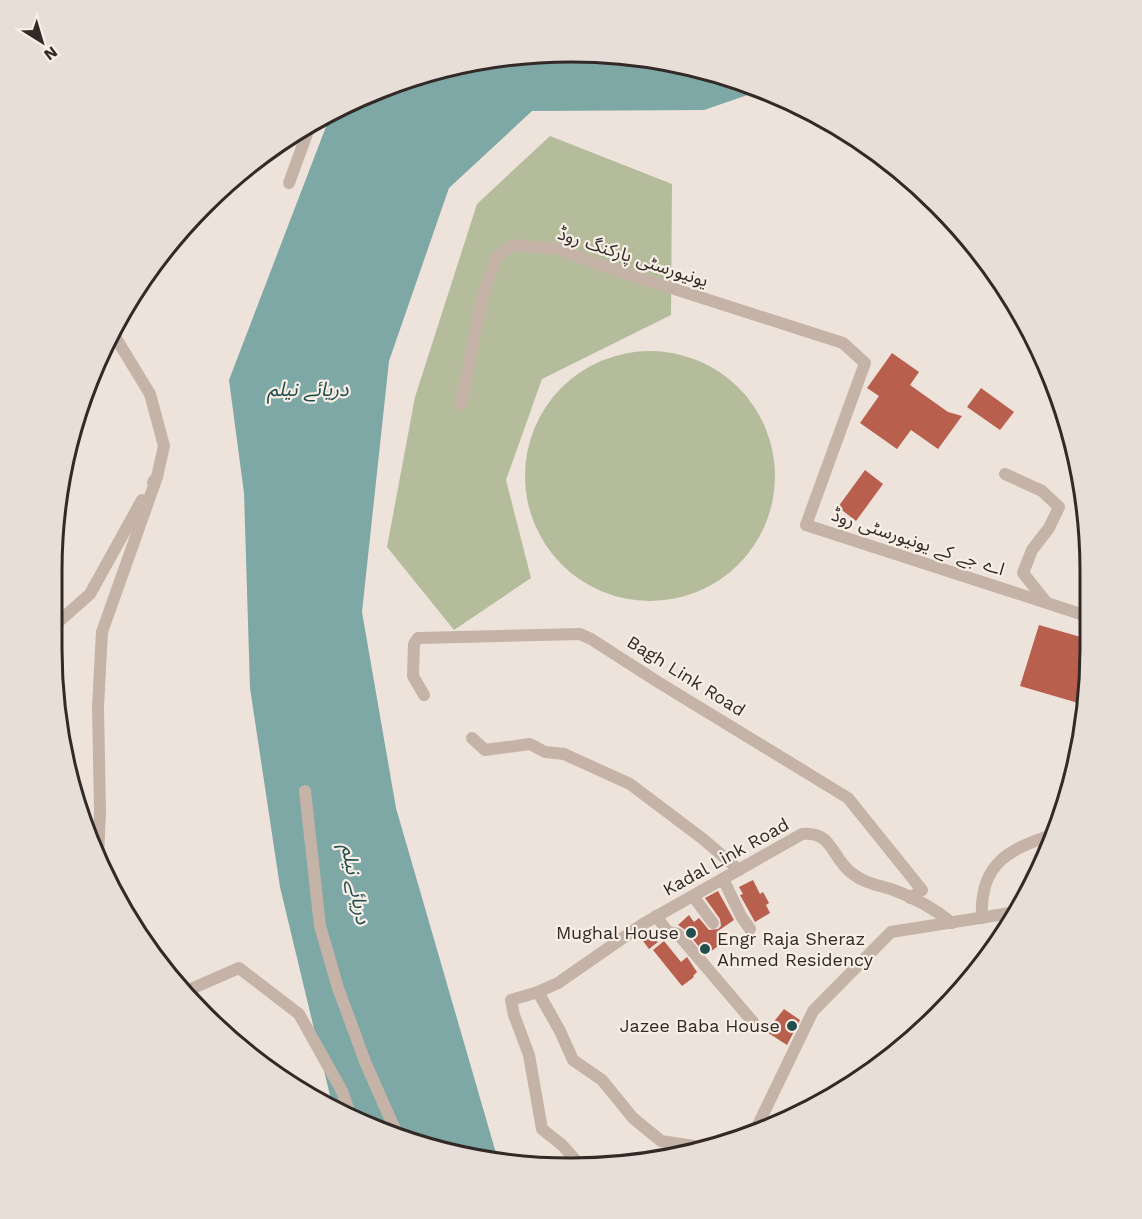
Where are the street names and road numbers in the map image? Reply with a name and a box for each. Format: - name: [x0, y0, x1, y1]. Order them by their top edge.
- street label: یونیورسٹی پارکنگ روڈ: [555, 222, 711, 292]
- street label: اے جے کے یونیورسٹی روڈ: [828, 504, 1007, 581]
- street label: Bagh Link Road: [623, 631, 749, 720]
- street label: Kadal Link Road: [659, 813, 792, 900]

